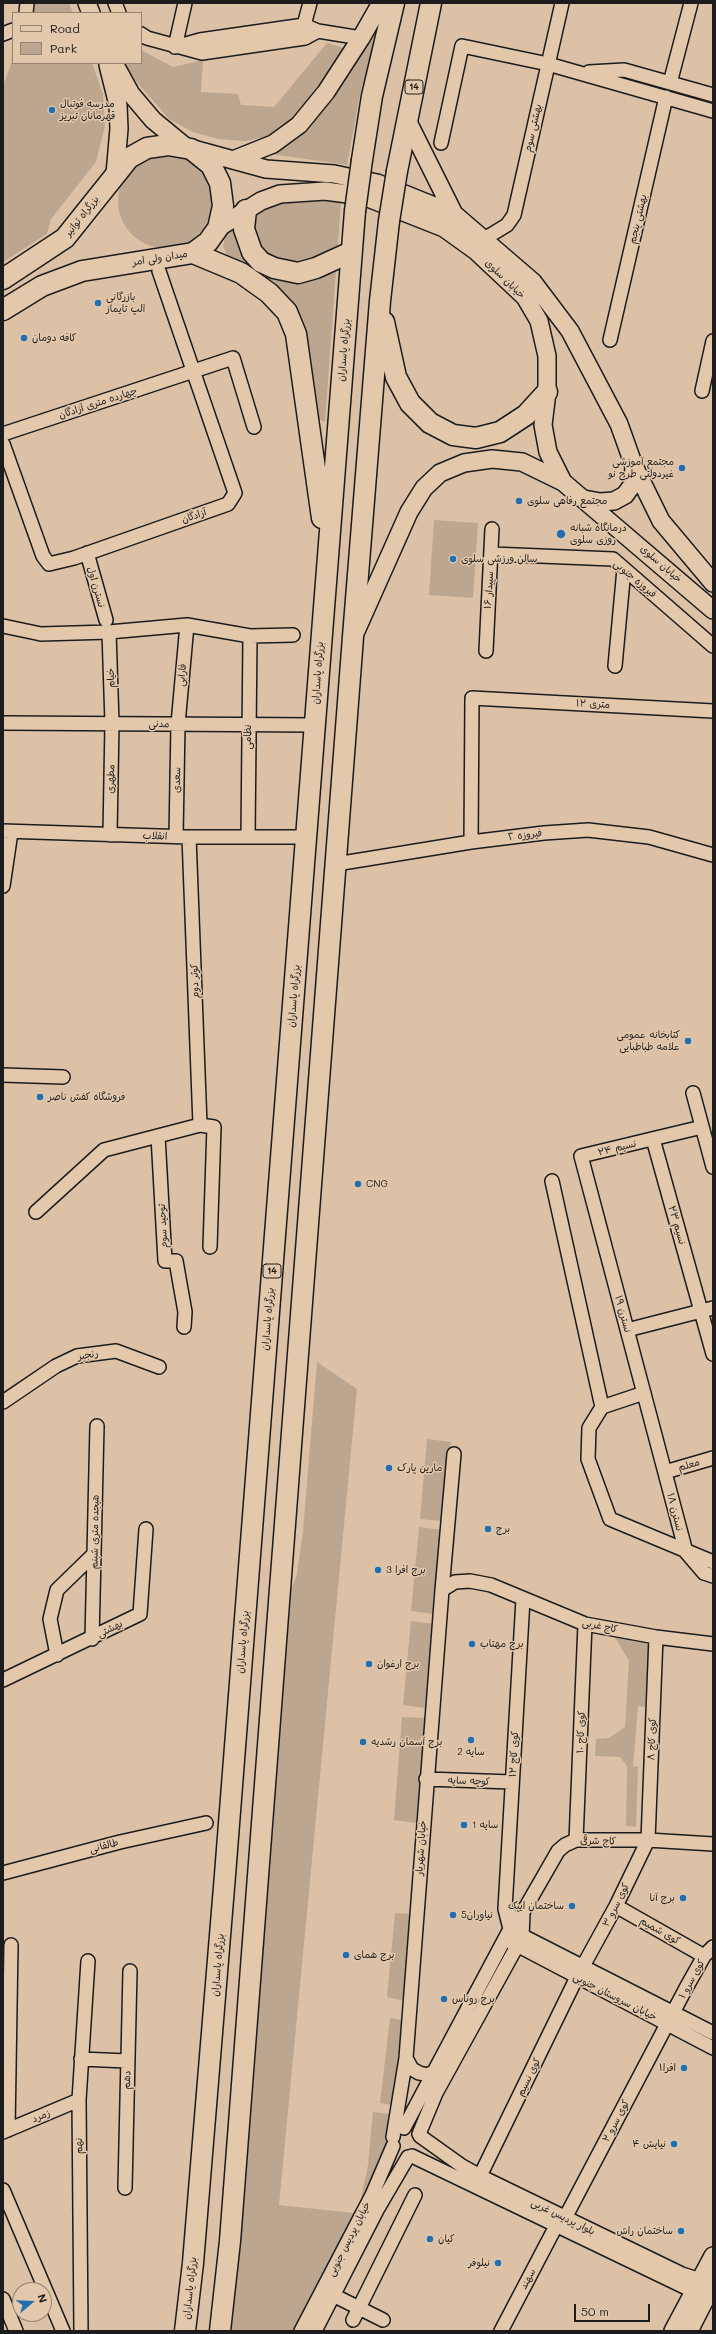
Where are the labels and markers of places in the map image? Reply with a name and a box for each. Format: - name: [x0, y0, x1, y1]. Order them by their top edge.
- place label: مدرسه فوتبال قهرمانان تبریز: [60, 98, 115, 122]
- marker: مدرسه فوتبال قهرمانان تبریز: [47, 105, 57, 115]
- place label: بازرگانی آلپ‌ تایماز: [106, 291, 145, 314]
- marker: بازرگانی آلپ‌ تایماز: [93, 298, 103, 308]
- place label: کافه دومان: [32, 332, 76, 344]
- marker: کافه دومان: [19, 333, 29, 343]
- place label: مجتمع آموزشی غیردولتی طرح نو: [608, 456, 674, 480]
- marker: مجتمع آموزشی غیردولتی طرح نو: [677, 463, 687, 473]
- place label: مجتمع رفاهی سلوی: [527, 495, 607, 507]
- marker: مجتمع رفاهی سلوی: [514, 496, 524, 506]
- place label: درمانگاه شبانه روزی سلوی: [570, 522, 627, 546]
- marker: درمانگاه شبانه روزی سلوی: [555, 528, 567, 540]
- place label: سالن ورزشی سلوی: [461, 553, 537, 565]
- marker: سالن ورزشی سلوی: [448, 554, 458, 564]
- place label: کتابخانه عمومی علامه طباطبایی: [617, 1029, 680, 1052]
- marker: کتابخانه عمومی علامه طباطبایی: [683, 1036, 693, 1046]
- place label: فروشگاه کفش ناصر: [48, 1091, 125, 1103]
- marker: فروشگاه کفش ناصر: [35, 1092, 45, 1102]
- place label: CNG: [366, 1178, 388, 1190]
- marker: CNG: [353, 1179, 363, 1189]
- place label: مارین پارک: [397, 1462, 442, 1474]
- marker: مارین پارک: [384, 1463, 394, 1473]
- place label: برج: [496, 1523, 510, 1535]
- marker: برج: [483, 1524, 493, 1534]
- place label: برج افرا 3: [386, 1564, 426, 1576]
- marker: برج افرا 3: [373, 1565, 383, 1575]
- place label: برج مهتاب: [480, 1638, 524, 1650]
- marker: برج مهتاب: [467, 1639, 477, 1649]
- place label: برج ارغوان: [377, 1658, 419, 1670]
- marker: برج ارغوان: [364, 1659, 374, 1669]
- marker: سایه 2: [466, 1735, 476, 1745]
- place label: برج آسمان رشدیه: [371, 1736, 442, 1748]
- marker: برج آسمان رشدیه: [358, 1737, 368, 1747]
- place label: سایه 2: [457, 1746, 485, 1758]
- place label: سایه 1: [472, 1819, 498, 1831]
- marker: سایه 1: [459, 1820, 469, 1830]
- place label: برج آنا: [650, 1892, 675, 1904]
- marker: برج آنا: [678, 1893, 688, 1903]
- place label: ساختمان ایپک: [508, 1900, 564, 1912]
- marker: ساختمان ایپک: [567, 1901, 577, 1911]
- place label: نیاوران5: [461, 1909, 493, 1921]
- marker: نیاوران5: [448, 1910, 458, 1920]
- place label: برج همای: [354, 1949, 395, 1961]
- marker: برج همای: [341, 1950, 351, 1960]
- place label: برج روناس: [452, 1993, 495, 2005]
- marker: برج روناس: [439, 1994, 449, 2004]
- place label: افرا۱: [659, 2062, 676, 2074]
- marker: افرا۱: [679, 2063, 689, 2073]
- place label: نیایش ۴: [632, 2138, 666, 2150]
- marker: نیایش ۴: [669, 2139, 679, 2149]
- place label: ساختمان راش: [617, 2225, 673, 2237]
- marker: ساختمان راش: [676, 2226, 686, 2236]
- place label: کیان: [438, 2233, 454, 2245]
- marker: کیان: [425, 2234, 435, 2244]
- place label: نیلوفر: [468, 2257, 490, 2269]
- marker: نیلوفر: [493, 2258, 503, 2268]

